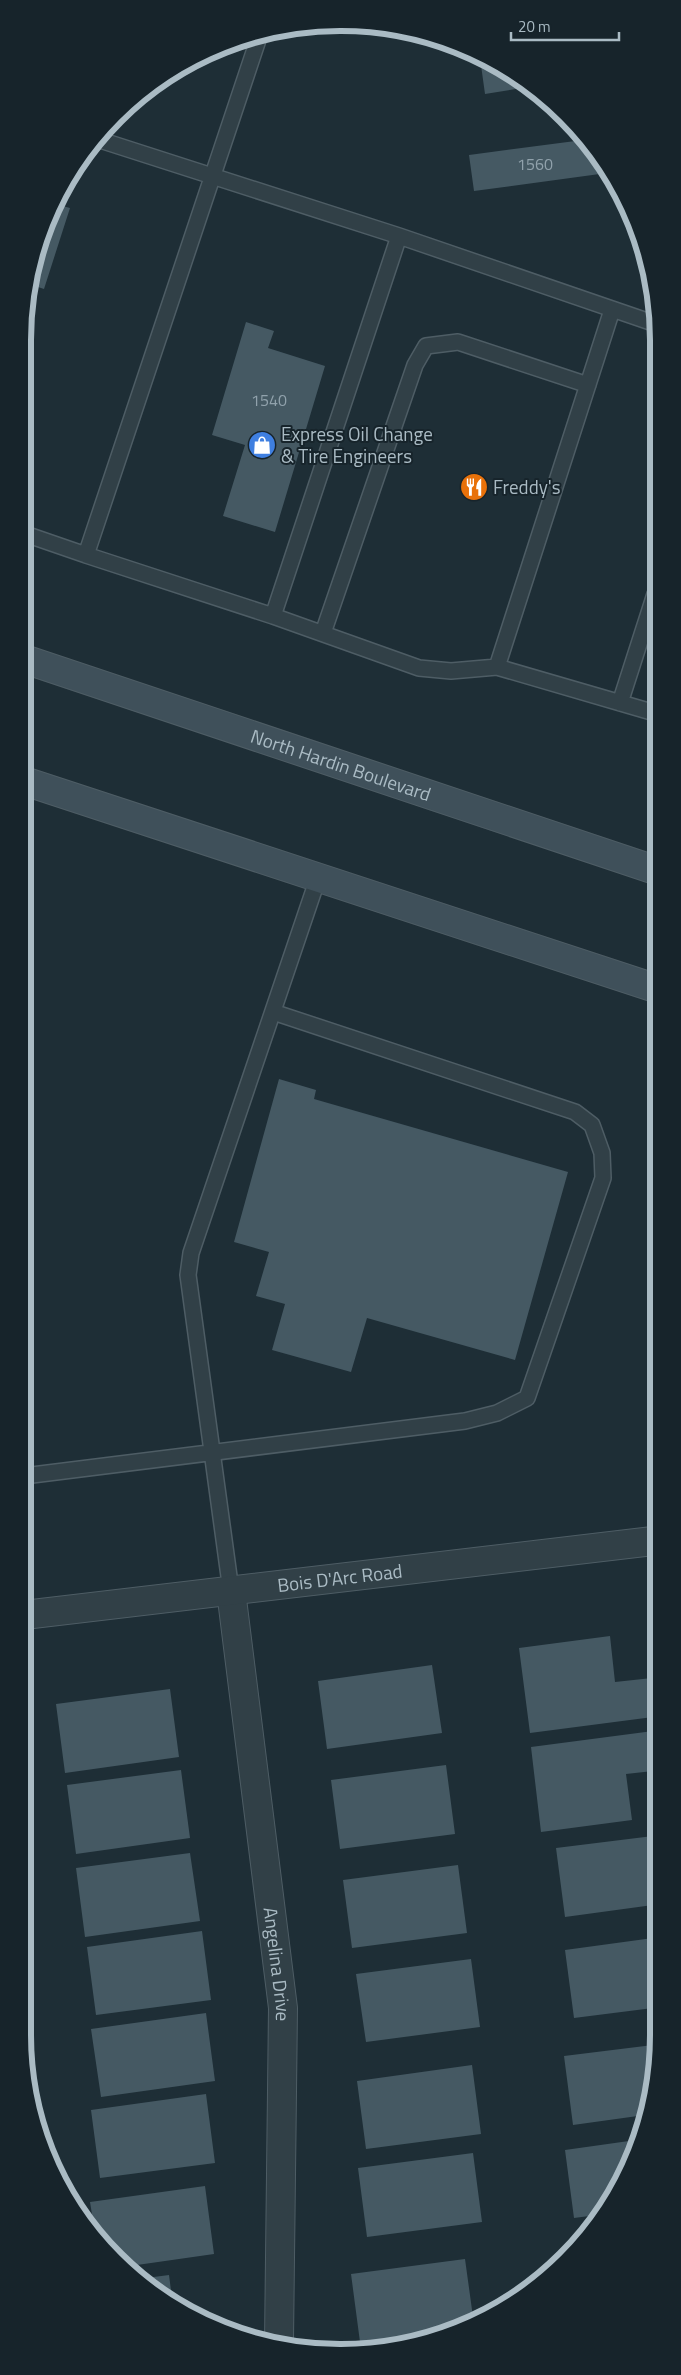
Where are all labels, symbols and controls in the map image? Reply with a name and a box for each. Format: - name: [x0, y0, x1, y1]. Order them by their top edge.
- scale bar: [511, 10, 618, 42]
- text: 20 m: [518, 15, 551, 38]
- house number: 1560: [517, 152, 553, 176]
- house number: 1540: [251, 388, 287, 412]
- place label: Express Oil Change & Tire Engineers: [281, 419, 433, 470]
- shop icon: Express Oil Change & Tire Engineers: [247, 430, 277, 460]
- restaurant icon: Freddy's: [459, 472, 489, 502]
- place label: Freddy's: [493, 472, 561, 501]
- street label: North Hardin Boulevard: [247, 721, 435, 808]
- street label: Bois D'Arc Road: [276, 1556, 404, 1599]
- street label: Angelina Drive: [257, 1905, 298, 2021]

